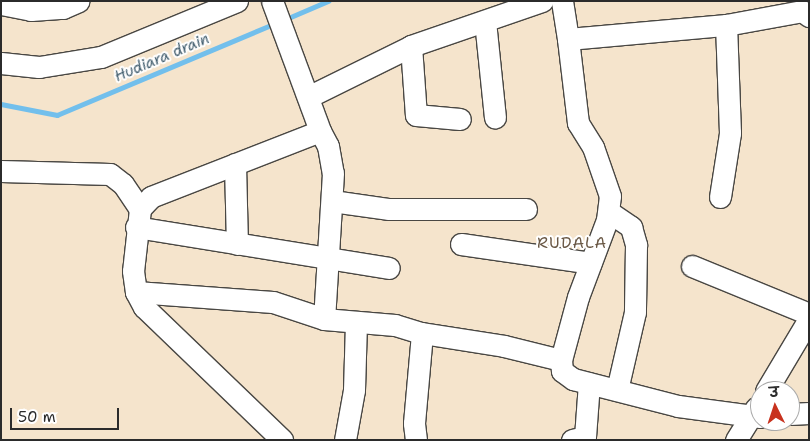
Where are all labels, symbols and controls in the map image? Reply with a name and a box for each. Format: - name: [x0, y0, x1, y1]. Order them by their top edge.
- water label: Hudiara drain: [112, 30, 212, 86]
- district label: RUDALA: [536, 233, 608, 253]
- north arrow: [750, 381, 800, 431]
- text: उ: [769, 383, 779, 401]
- scale bar: [12, 398, 121, 430]
- text: 50 m: [18, 407, 56, 427]

